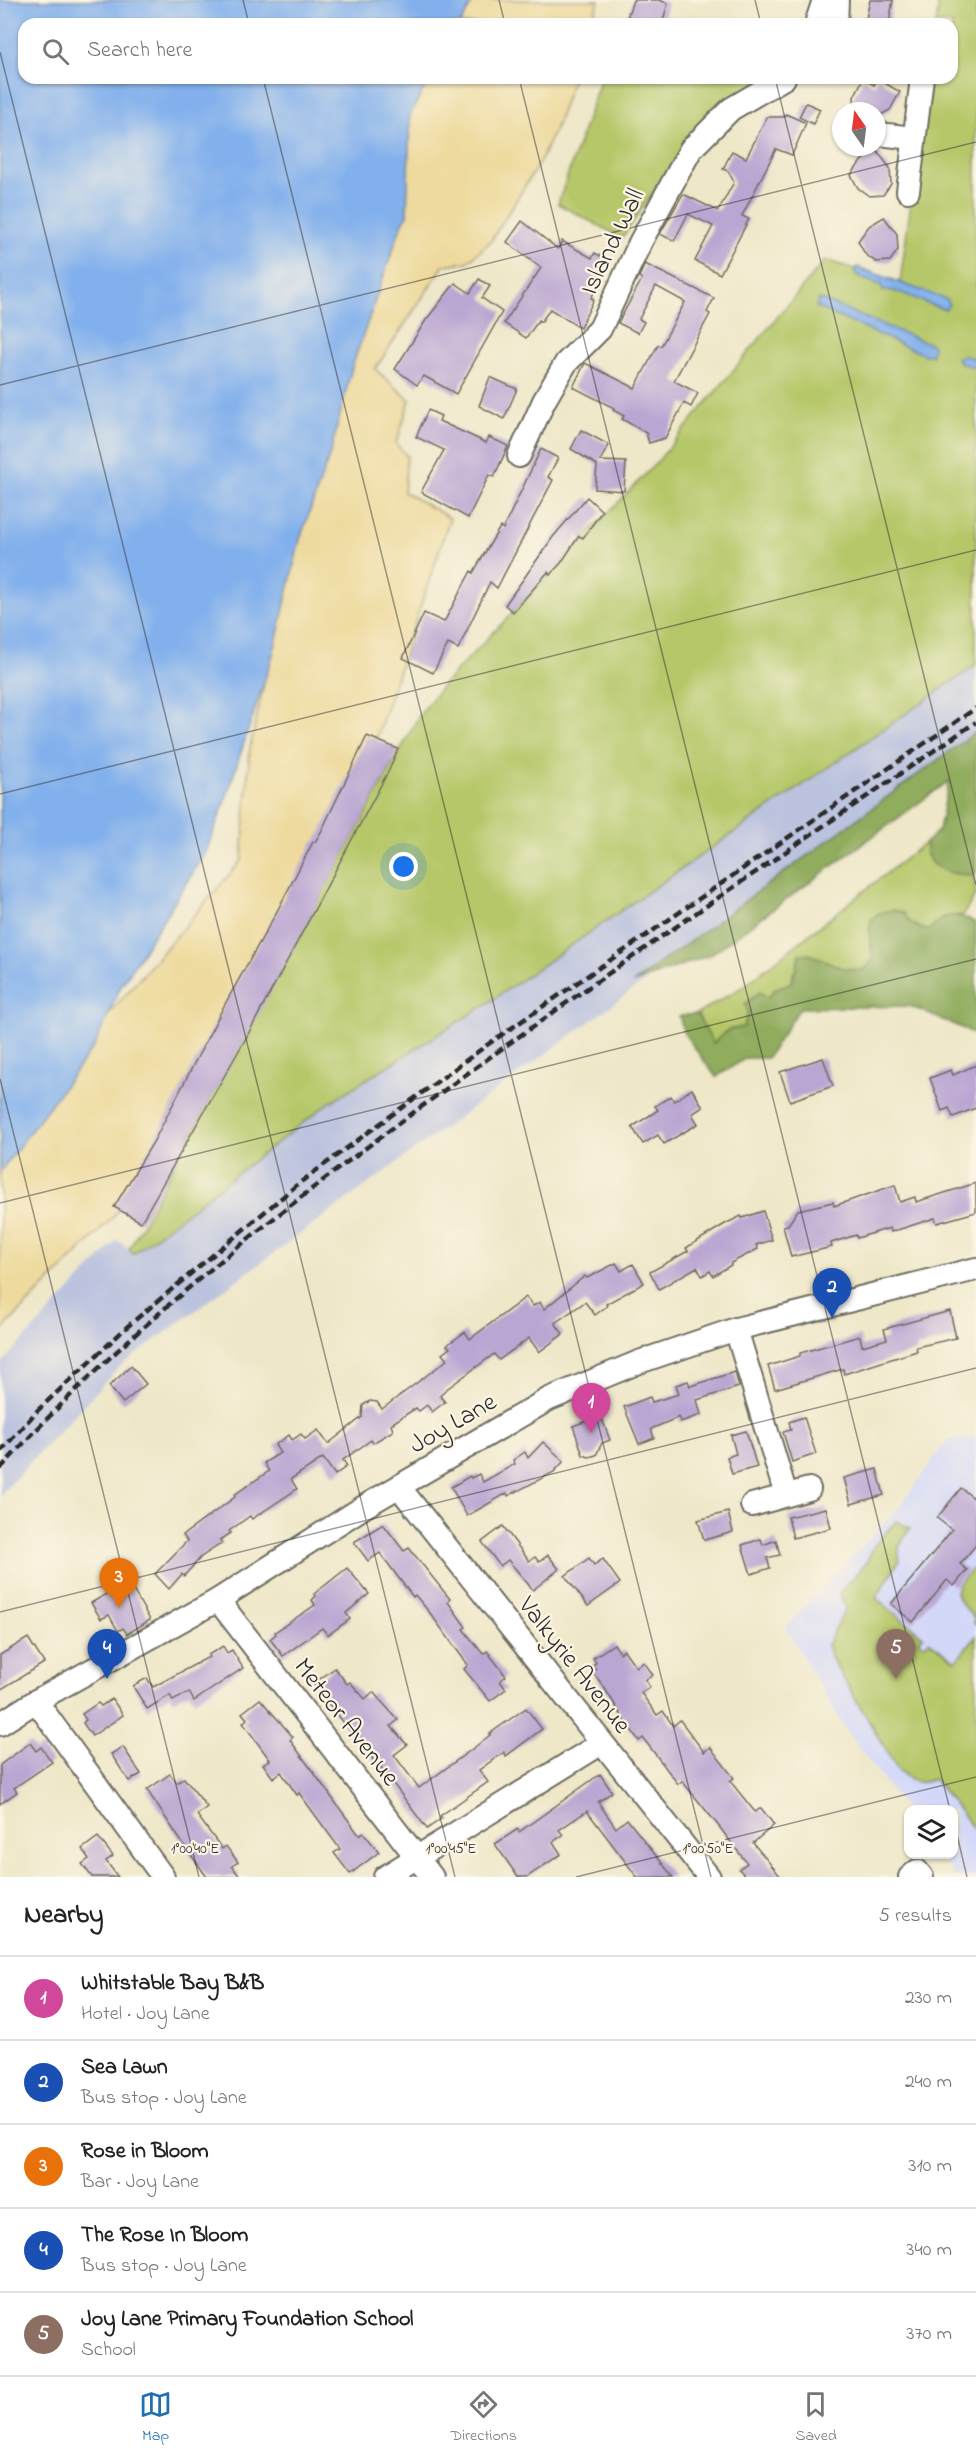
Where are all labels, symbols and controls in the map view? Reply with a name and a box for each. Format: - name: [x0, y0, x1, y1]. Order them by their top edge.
- search box: [18, 18, 958, 84]
- icon: search: [39, 35, 72, 68]
- text: Search here: [87, 35, 192, 67]
- north arrow: [832, 102, 886, 156]
- street label: Island Wall: [571, 182, 656, 302]
- your location: [389, 852, 418, 881]
- pin: 2: [812, 1268, 852, 1318]
- street label: Joy Lane: [403, 1384, 505, 1465]
- pin: 1: [572, 1384, 610, 1433]
- pin: 3: [100, 1558, 138, 1608]
- street label: Valkyrie Avenue: [507, 1588, 640, 1743]
- pin: 4: [88, 1630, 126, 1679]
- pin: 5: [876, 1630, 916, 1679]
- street label: Meteor Avenue: [283, 1651, 408, 1795]
- map controls: [904, 1805, 958, 1859]
- button: layers: [904, 1805, 958, 1859]
- text: 1°00'40"E: [171, 1838, 219, 1860]
- text: 1°00'45"E: [426, 1838, 476, 1860]
- text: 1°00'50"E: [683, 1838, 734, 1860]
- text: Nearby: [24, 1897, 103, 1935]
- text: 5 results: [879, 1902, 952, 1931]
- text: Whitstable Bay B&B: [81, 1968, 264, 2000]
- text: 1: [40, 1984, 47, 2013]
- text: 230 m: [905, 1984, 952, 2013]
- text: Hotel · Joy Lane: [81, 2000, 210, 2029]
- text: Sea Lawn: [81, 2052, 168, 2084]
- text: 2: [39, 2068, 48, 2097]
- text: 240 m: [905, 2068, 952, 2097]
- text: Bus stop · Joy Lane: [81, 2084, 247, 2113]
- text: Rose in Bloom: [81, 2136, 209, 2168]
- text: 3: [39, 2152, 48, 2181]
- text: 310 m: [908, 2152, 952, 2181]
- text: Bar · Joy Lane: [81, 2168, 199, 2197]
- text: The Rose In Bloom: [81, 2220, 248, 2252]
- text: 4: [39, 2236, 48, 2265]
- text: 340 m: [906, 2236, 952, 2265]
- text: Bus stop · Joy Lane: [81, 2252, 247, 2281]
- text: Joy Lane Primary Foundation School: [81, 2304, 414, 2336]
- text: 5: [38, 2320, 49, 2349]
- text: 370 m: [906, 2320, 952, 2349]
- text: School: [81, 2336, 136, 2365]
- tab: Map: [139, 2388, 172, 2448]
- tab: Directions: [450, 2388, 517, 2448]
- tab: Saved: [795, 2388, 837, 2448]

